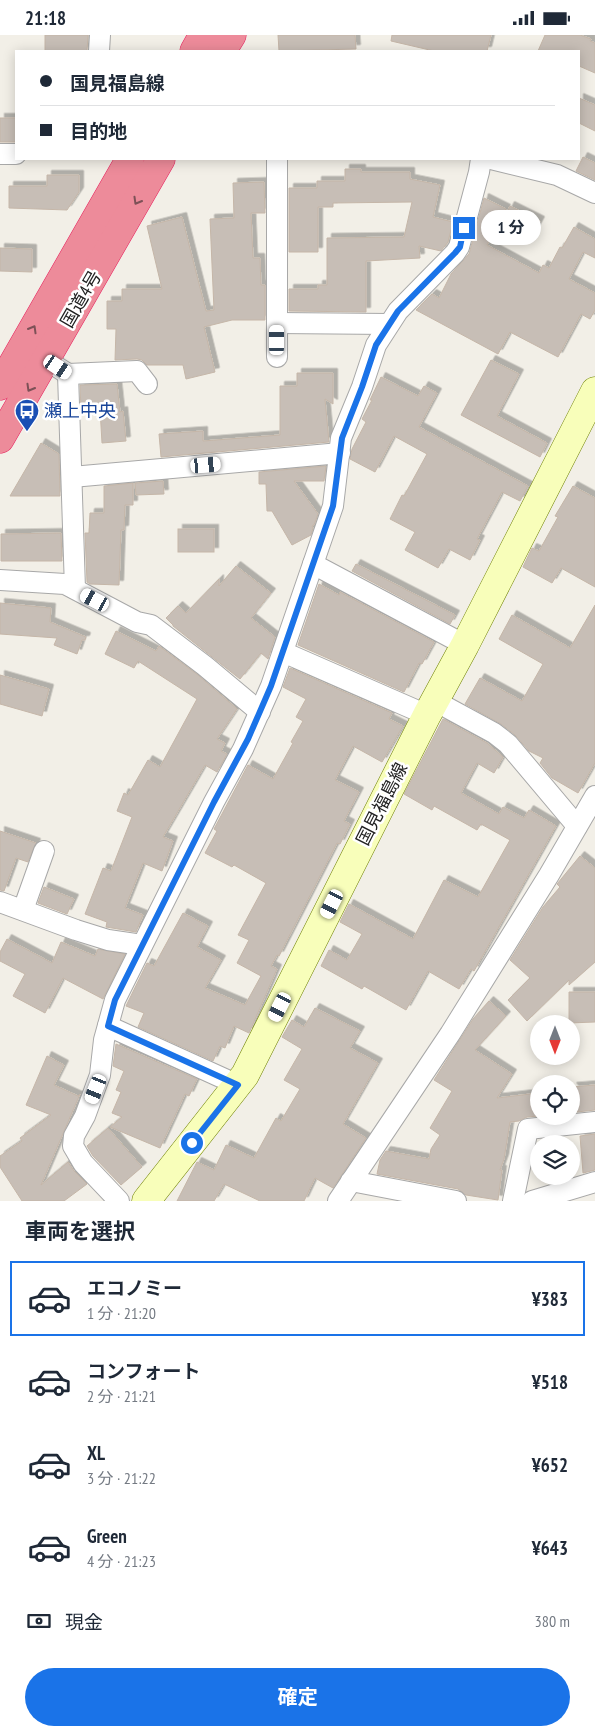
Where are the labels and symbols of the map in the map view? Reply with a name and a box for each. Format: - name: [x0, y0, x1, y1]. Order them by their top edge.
- one-way arrow: [133, 196, 143, 205]
- callout: 1 分: [482, 211, 542, 245]
- route end: [453, 217, 475, 239]
- street label: 国道4号: [55, 266, 106, 331]
- one-way arrow: [27, 325, 37, 334]
- car: [269, 325, 284, 355]
- car: [41, 352, 74, 382]
- one-way arrow: [26, 382, 36, 391]
- bus stop icon: 瀬上中央: [14, 398, 40, 432]
- place label: 瀬上中央: [44, 399, 116, 422]
- car: [190, 456, 221, 474]
- car: [78, 586, 111, 614]
- street label: 国見福島線: [351, 758, 412, 849]
- car: [318, 887, 345, 921]
- car: [266, 990, 293, 1024]
- north arrow: [530, 1015, 580, 1065]
- car: [83, 1072, 108, 1106]
- route start: [181, 1132, 203, 1154]

